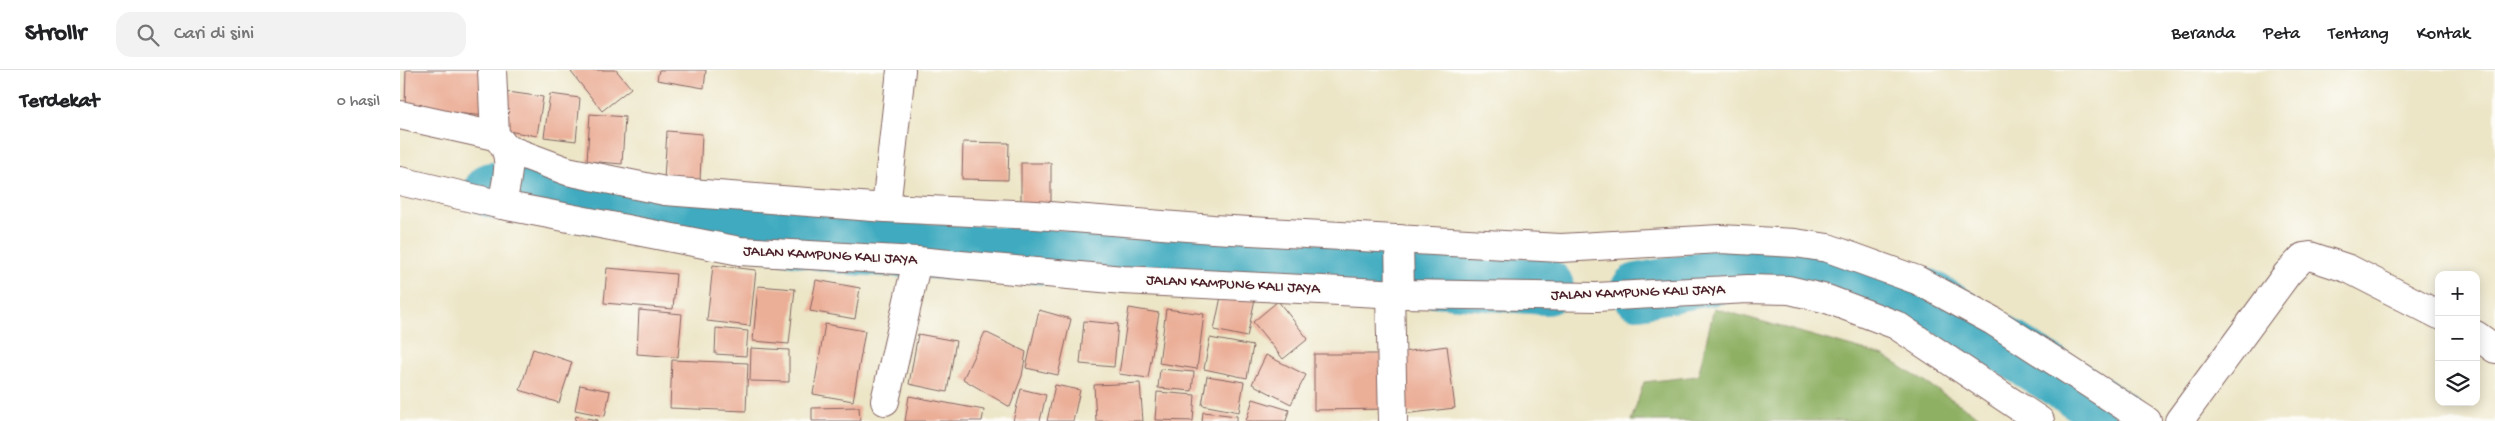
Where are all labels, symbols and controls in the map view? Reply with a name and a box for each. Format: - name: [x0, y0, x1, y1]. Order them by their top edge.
- search box: [116, 12, 466, 57]
- text: Strollr: [25, 20, 86, 49]
- icon: search: [134, 21, 162, 49]
- text: Cari di sini: [174, 23, 254, 46]
- text: Beranda: [2171, 24, 2235, 45]
- text: Peta: [2263, 24, 2300, 45]
- text: Tentang: [2328, 24, 2389, 45]
- text: Kontak: [2417, 24, 2470, 45]
- text: Terdekat: [20, 90, 99, 115]
- text: 0 hasil: [337, 93, 380, 112]
- street label: JALAN KAMPUNG KALI JAYA: [743, 242, 919, 270]
- street label: JALAN KAMPUNG KALI JAYA: [1146, 271, 1322, 299]
- map controls: [2435, 271, 2480, 406]
- button: +: [2435, 271, 2480, 316]
- street label: JALAN KAMPUNG KALI JAYA: [1551, 281, 1726, 305]
- button: −: [2435, 316, 2480, 361]
- button: layers: [2435, 361, 2480, 406]

